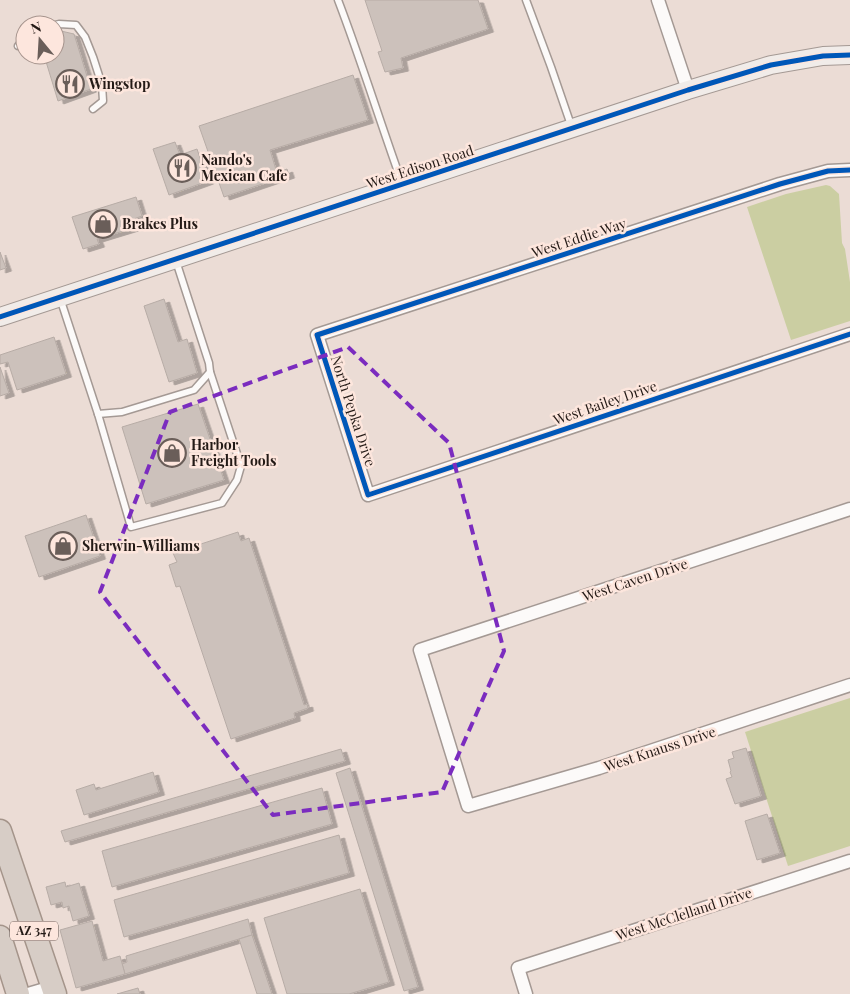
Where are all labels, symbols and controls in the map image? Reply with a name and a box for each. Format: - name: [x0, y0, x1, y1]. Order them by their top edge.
- north arrow: [15, 15, 65, 65]
- text: N: [28, 17, 44, 38]
- restaurant icon: Wingstop: [55, 69, 85, 99]
- place label: Wingstop: [88, 74, 150, 93]
- street label: West Edison Road: [363, 140, 476, 193]
- place label: Nando's Mexican Cafe: [201, 150, 287, 185]
- restaurant icon: Nando's Mexican Cafe: [167, 153, 197, 183]
- shop icon: Brakes Plus: [88, 209, 118, 239]
- street label: West Eddie Way: [528, 213, 628, 262]
- place label: Brakes Plus: [122, 214, 198, 233]
- street label: North Pepka Drive: [327, 353, 380, 469]
- street label: West Bailey Drive: [550, 376, 659, 429]
- place label: Harbor Freight Tools: [191, 435, 276, 470]
- shop icon: Harbor Freight Tools: [157, 438, 187, 468]
- shop icon: Sherwin-Williams: [48, 531, 78, 561]
- place label: Sherwin-Williams: [82, 536, 200, 555]
- street label: West Caven Drive: [579, 554, 690, 606]
- street label: West Knauss Drive: [601, 722, 718, 776]
- street label: West McClelland Drive: [613, 883, 754, 945]
- road number: AZ 347: [10, 921, 58, 940]

